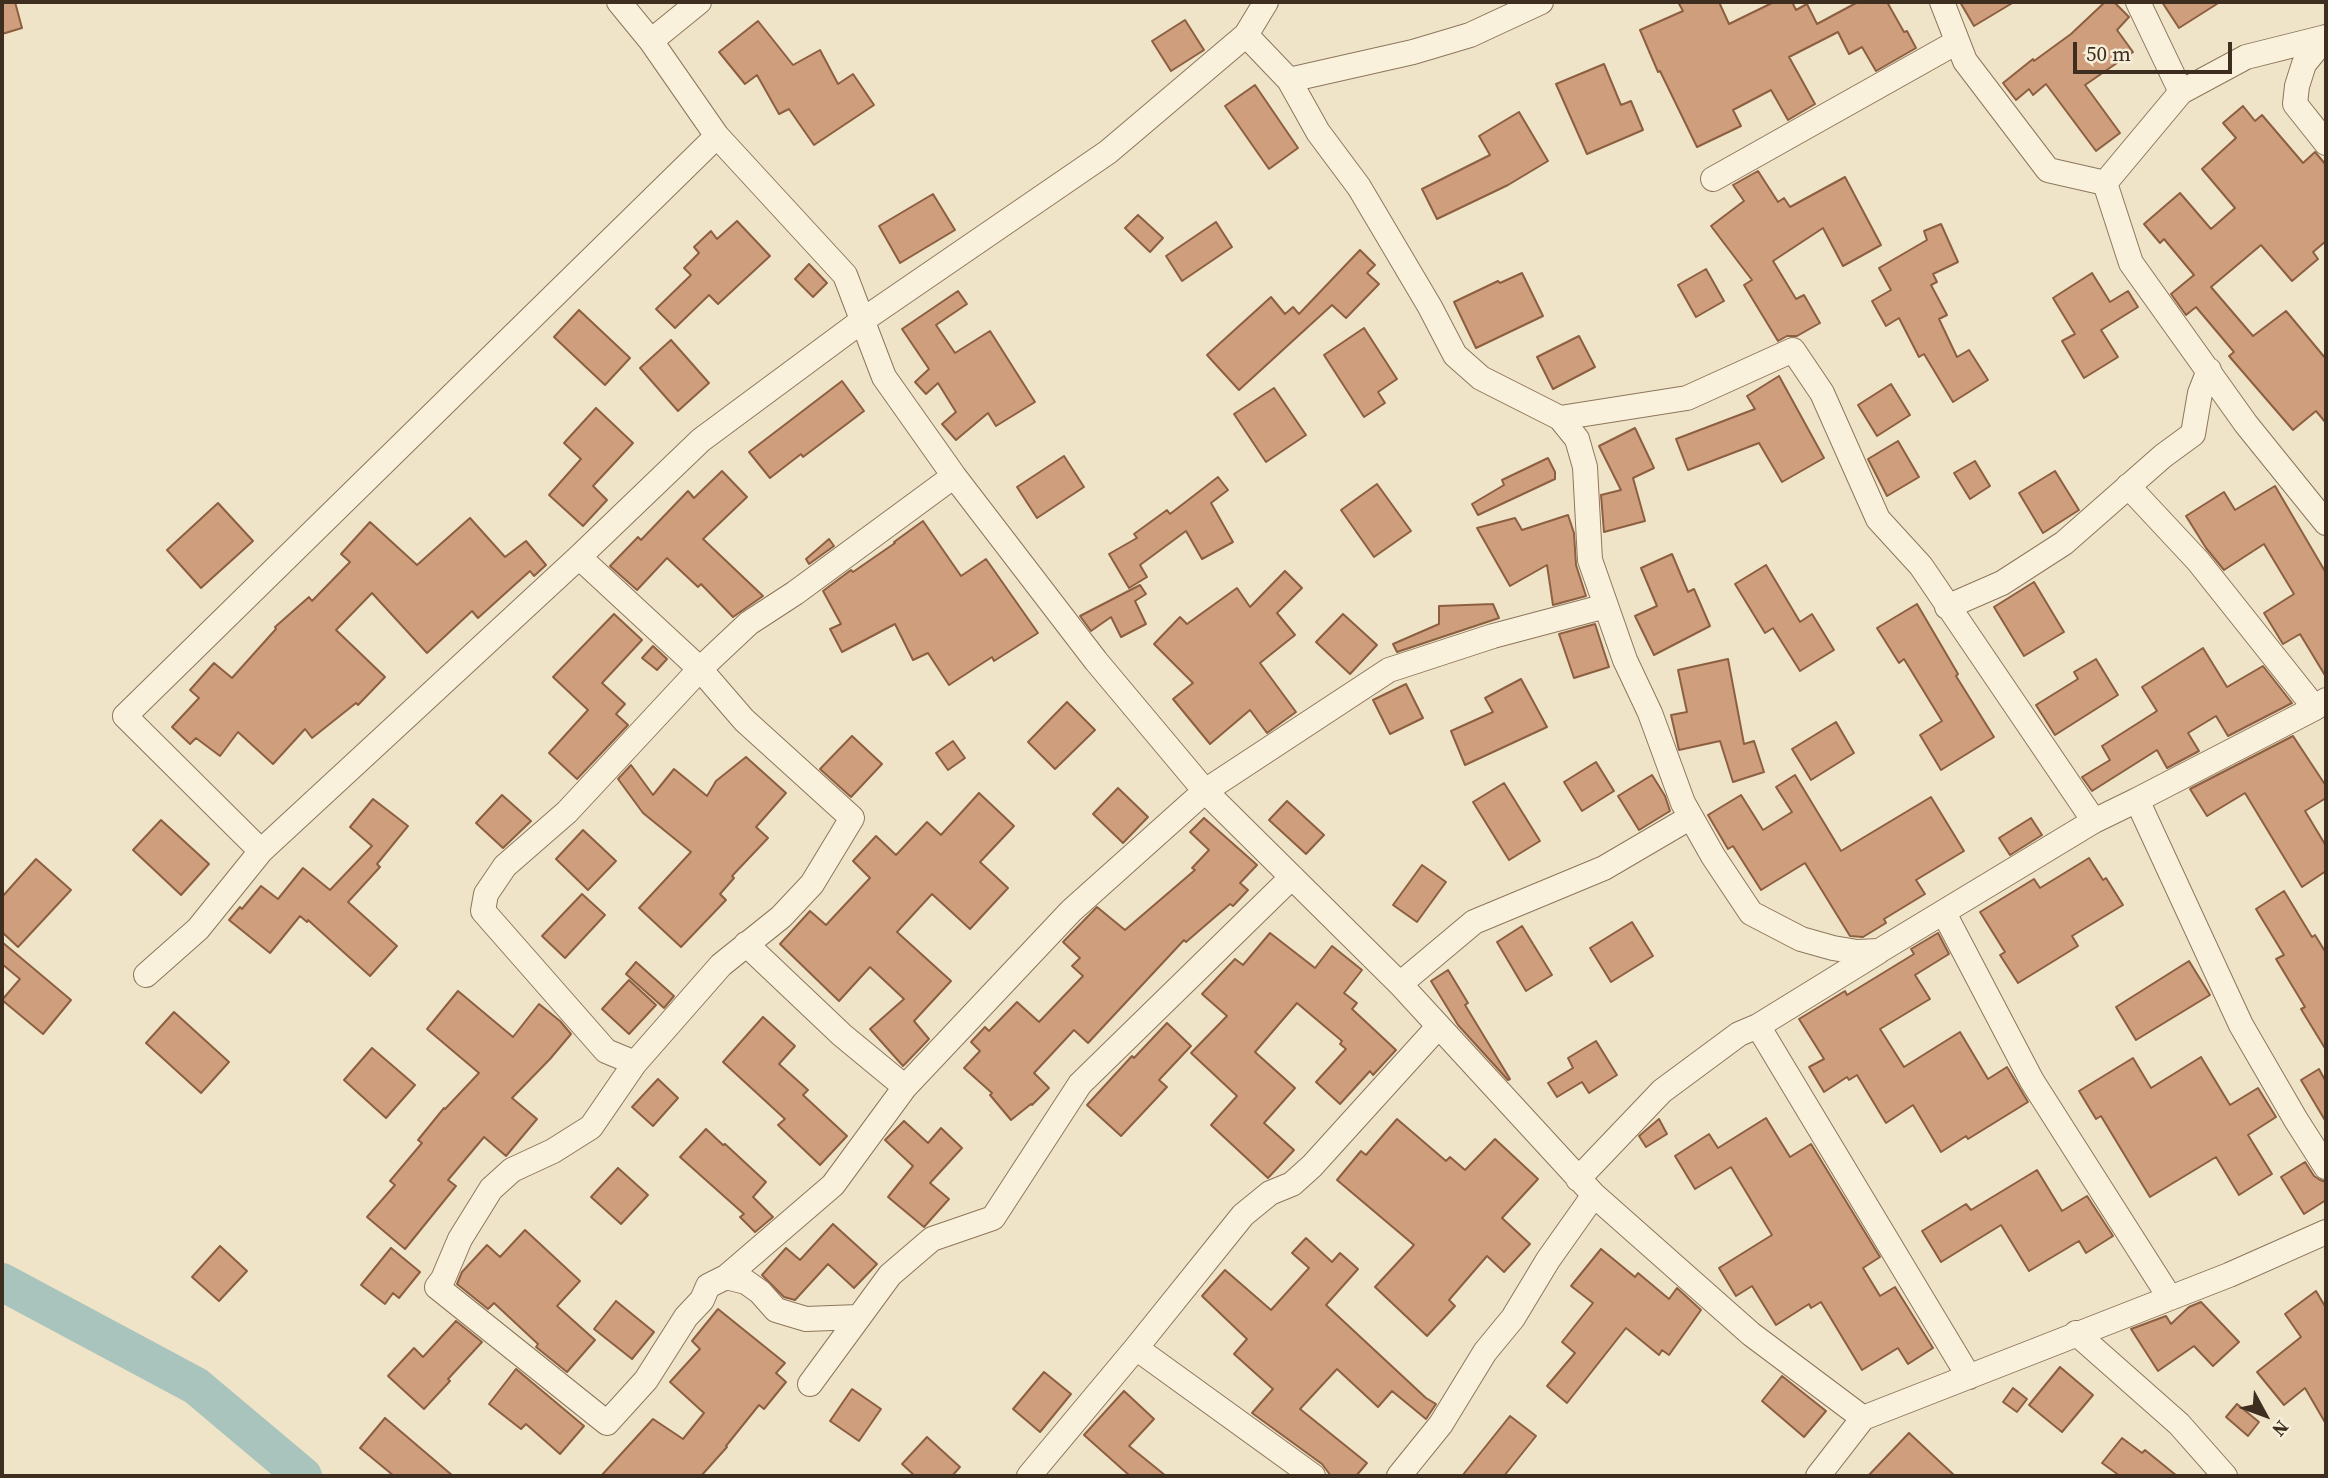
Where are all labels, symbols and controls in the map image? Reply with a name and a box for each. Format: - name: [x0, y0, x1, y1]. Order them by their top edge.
- scale bar: [2076, 28, 2235, 72]
- text: 50 m: [2086, 39, 2131, 68]
- north arrow: [2230, 1380, 2300, 1450]
- text: N: [2266, 1415, 2295, 1443]

